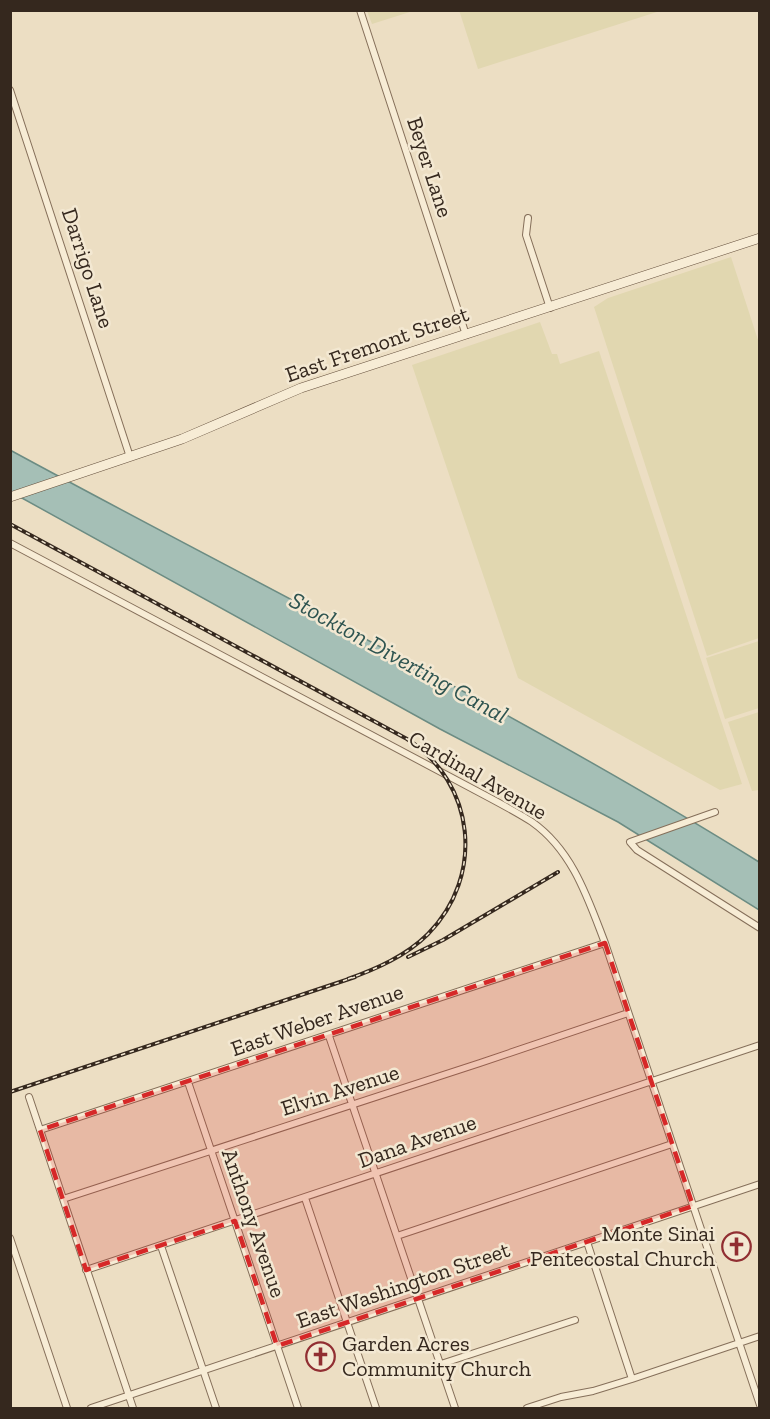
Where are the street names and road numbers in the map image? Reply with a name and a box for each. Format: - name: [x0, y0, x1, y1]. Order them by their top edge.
- street label: Beyer Lane: [401, 113, 459, 221]
- street label: Darrigo Lane: [56, 205, 120, 331]
- street label: East Fremont Street: [282, 300, 473, 388]
- street label: Cardinal Avenue: [404, 724, 552, 826]
- street label: East Weber Avenue: [227, 978, 407, 1062]
- street label: Elvin Avenue: [278, 1058, 402, 1122]
- street label: Dana Avenue: [354, 1108, 480, 1174]
- street label: Anthony Avenue: [216, 1145, 292, 1301]
- street label: East Washington Street: [293, 1236, 514, 1334]

